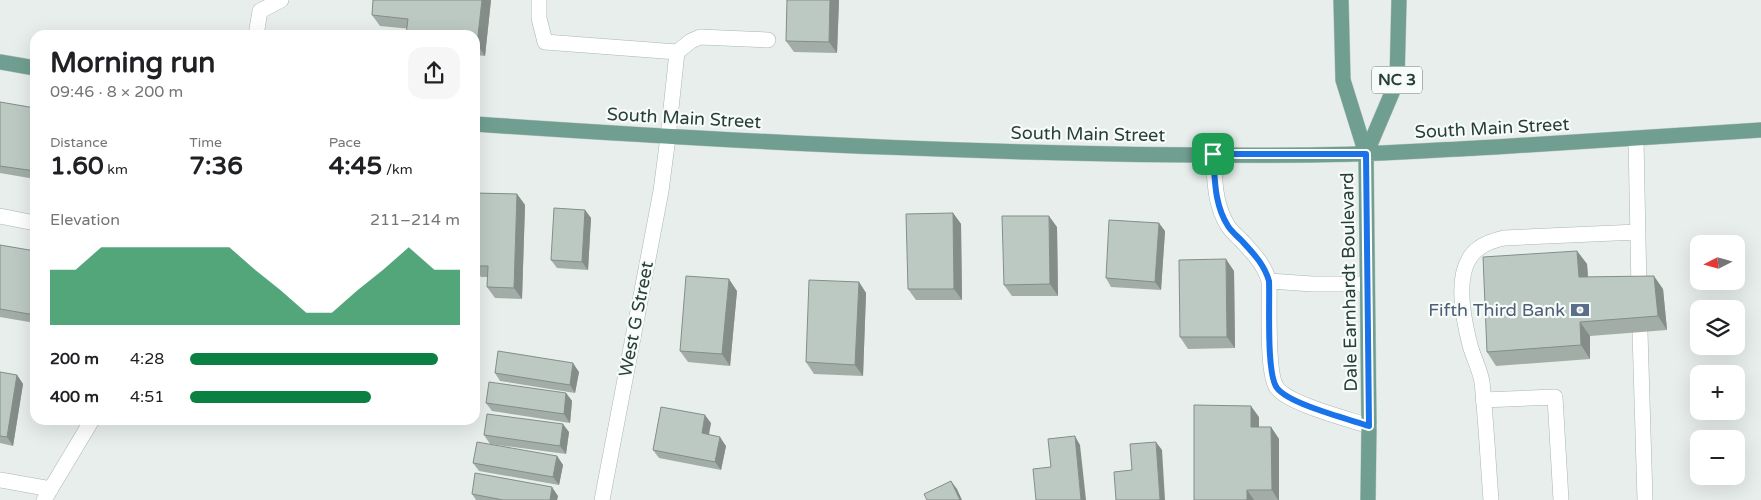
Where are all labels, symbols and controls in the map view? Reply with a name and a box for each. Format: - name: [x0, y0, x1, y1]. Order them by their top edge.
- text: Morning run: [50, 46, 215, 80]
- button: share: [408, 47, 460, 99]
- road number: NC 3: [1372, 66, 1422, 94]
- text: 09:46 · 8 × 200 m: [50, 82, 183, 102]
- street label: South Main Street: [606, 103, 762, 133]
- street label: South Main Street: [1414, 113, 1570, 143]
- street label: South Main Street: [1011, 122, 1166, 146]
- pin: [1192, 133, 1234, 175]
- text: Distance: [50, 134, 108, 151]
- text: Time: [189, 134, 222, 151]
- text: Pace: [329, 134, 361, 151]
- icon: arrive: [1199, 140, 1227, 168]
- text: 1.60: [50, 151, 104, 181]
- text: 7:36: [189, 151, 243, 181]
- text: 4:45: [329, 151, 382, 181]
- text: km: [104, 161, 128, 178]
- text: /km: [382, 161, 413, 178]
- street label: Dale Earnhardt Boulevard: [1336, 172, 1362, 392]
- text: Elevation: [50, 210, 120, 230]
- text: 211–214 m: [370, 210, 460, 230]
- north arrow: [1690, 235, 1745, 290]
- map controls: [1690, 235, 1745, 485]
- street label: West G Street: [614, 259, 658, 379]
- place label: Fifth Third Bank: [1428, 299, 1565, 321]
- bank icon: Fifth Third Bank: [1569, 299, 1591, 321]
- button: layers: [1690, 300, 1745, 355]
- text: 200 m: [50, 349, 99, 369]
- text: 4:28: [130, 349, 164, 369]
- button: +: [1690, 365, 1745, 420]
- text: 400 m: [50, 387, 99, 407]
- text: 4:51: [130, 387, 164, 407]
- button: −: [1690, 430, 1745, 485]

